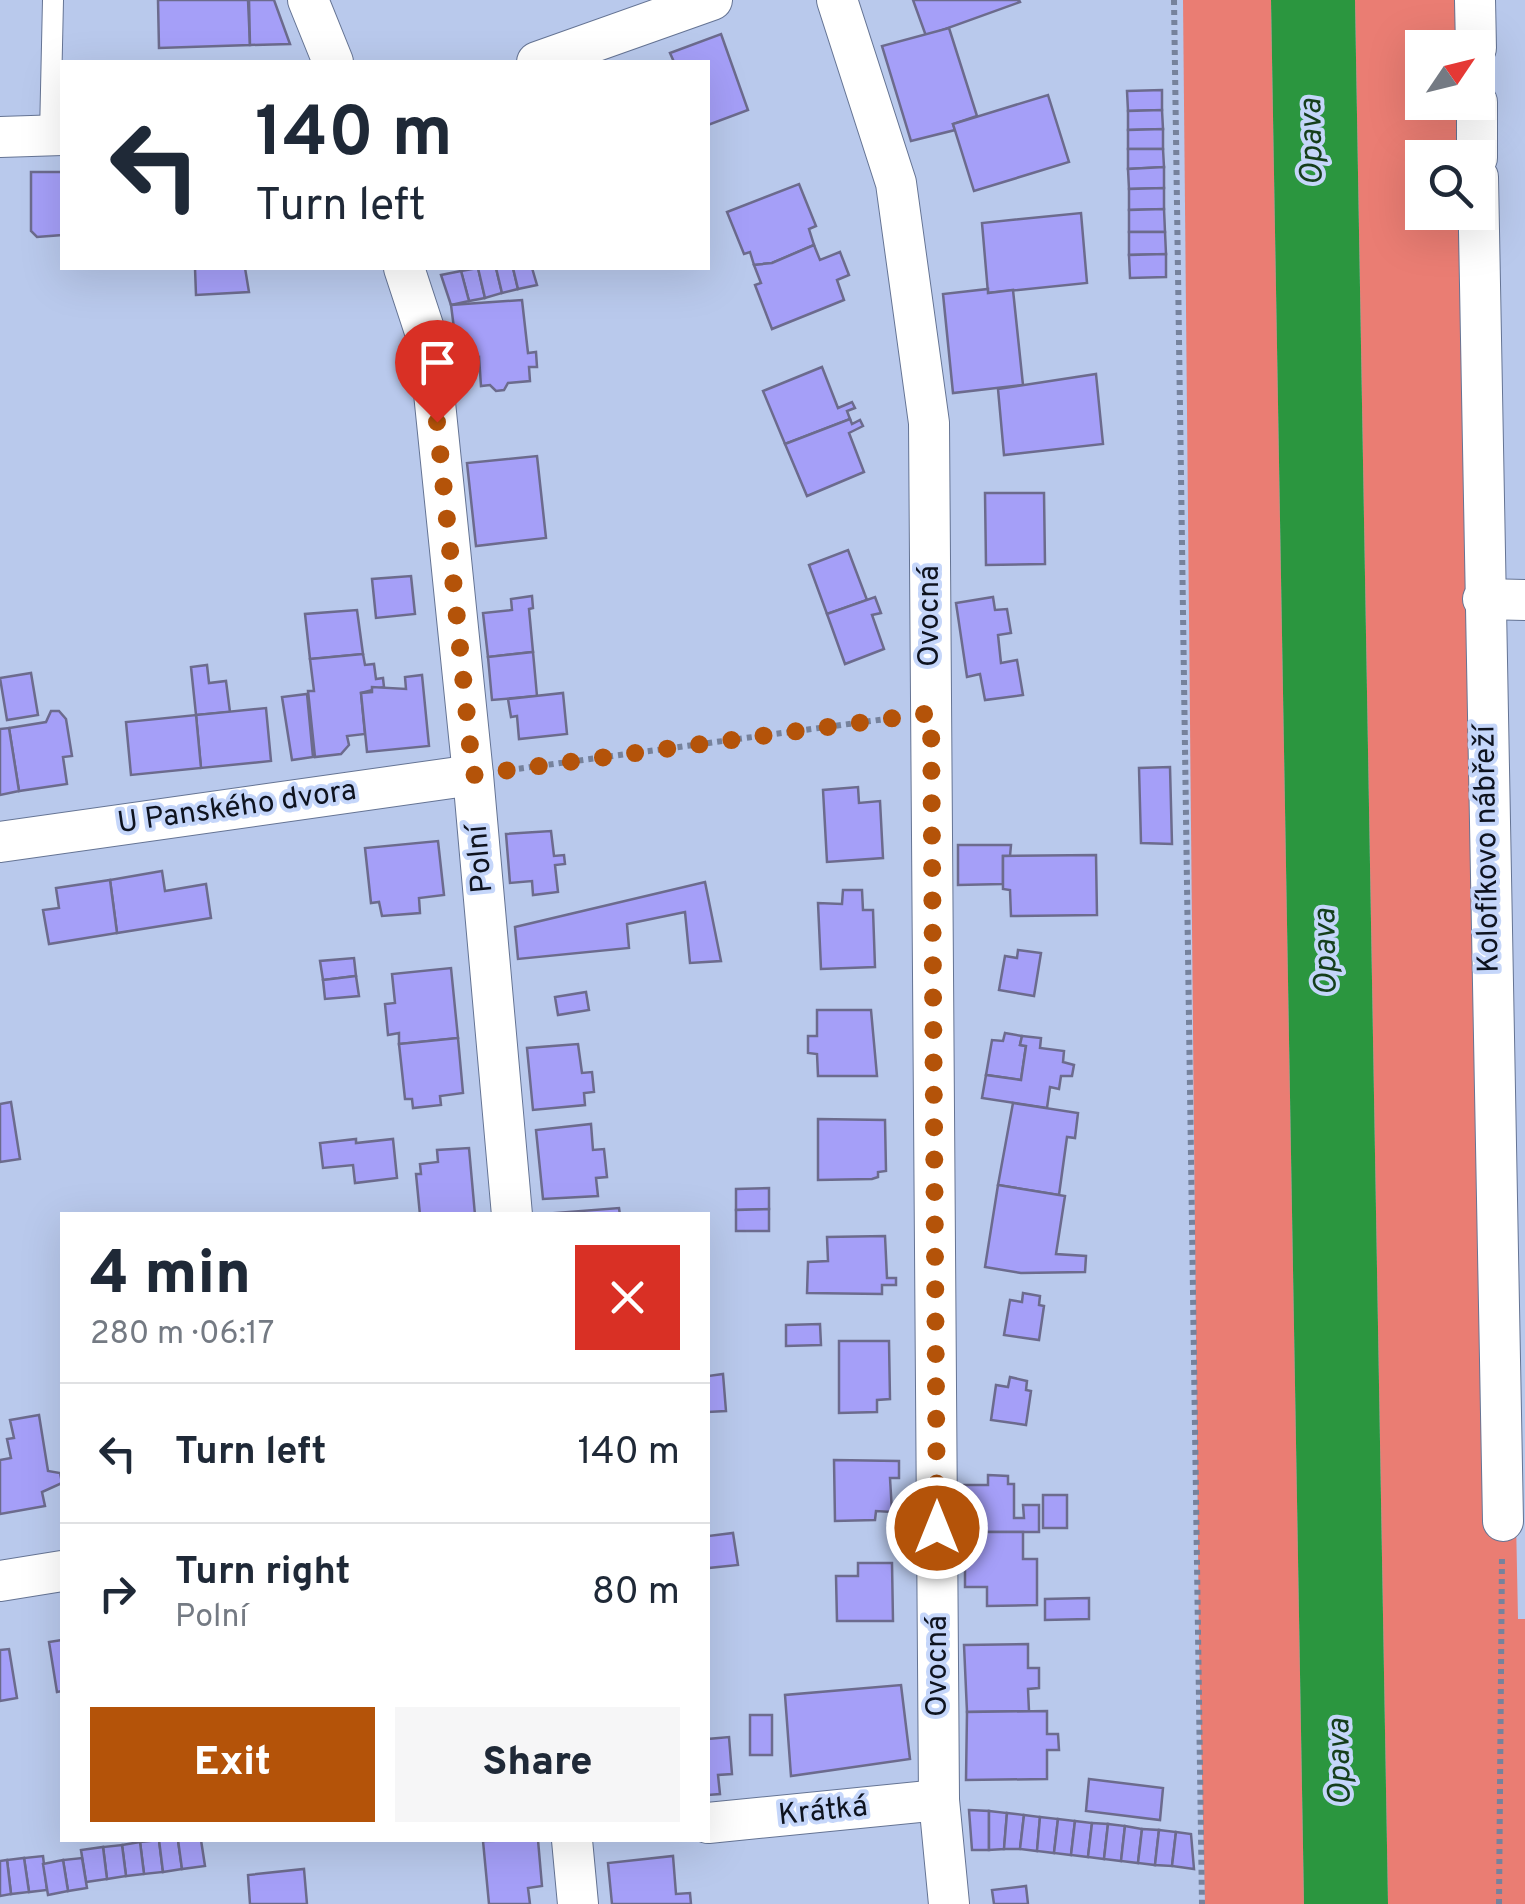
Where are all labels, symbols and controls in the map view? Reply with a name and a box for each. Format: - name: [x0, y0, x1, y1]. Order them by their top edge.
- north arrow: [1405, 30, 1495, 120]
- map controls: [1405, 30, 1495, 230]
- text: 140 m: [255, 92, 453, 181]
- water label: Opava: [1292, 97, 1334, 186]
- icon: left: [90, 100, 220, 230]
- button: search: [1405, 140, 1495, 230]
- text: Turn left: [255, 179, 426, 236]
- pin: [395, 320, 480, 423]
- icon: arrive: [410, 335, 465, 390]
- street label: Ovocná: [912, 565, 949, 667]
- street label: Kolofíkovo nábřeží: [1467, 722, 1509, 973]
- street label: U Panského dvora: [115, 773, 359, 843]
- street label: Polní: [459, 821, 502, 895]
- water label: Opava: [1306, 907, 1348, 996]
- text: 4 min: [90, 1239, 251, 1315]
- button: close: [575, 1245, 680, 1350]
- text: 280 m · 06:17: [90, 1315, 274, 1355]
- icon: left: [90, 1426, 145, 1481]
- text: Turn left: [175, 1429, 327, 1478]
- text: 140 m: [577, 1429, 680, 1478]
- position arrow: [885, 1476, 989, 1580]
- text: Turn right: [175, 1549, 350, 1598]
- icon: right: [90, 1566, 145, 1621]
- text: 80 m: [592, 1569, 680, 1618]
- text: Polní: [175, 1598, 248, 1638]
- street label: Ovocná: [920, 1615, 957, 1717]
- button: Exit: [90, 1707, 375, 1822]
- button: Share: [395, 1707, 680, 1822]
- water label: Opava: [1320, 1717, 1362, 1806]
- street label: Krátká: [776, 1789, 870, 1835]

